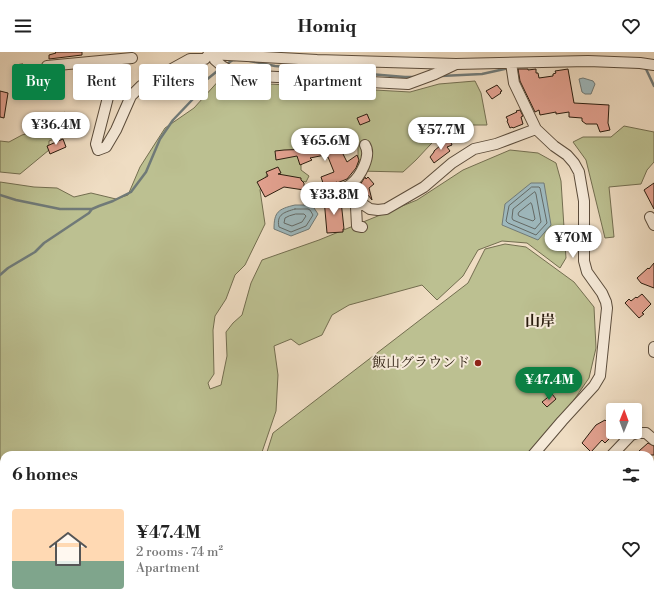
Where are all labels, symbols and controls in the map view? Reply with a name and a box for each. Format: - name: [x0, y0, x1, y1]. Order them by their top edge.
- icon: menu: [12, 15, 34, 37]
- text: Homiq: [298, 15, 356, 38]
- icon: heart: [620, 15, 642, 37]
- chip: Buy: [12, 64, 65, 100]
- chip: Rent: [73, 64, 131, 100]
- chip: Filters: [139, 64, 208, 100]
- chip: New: [216, 64, 271, 100]
- chip: Apartment: [279, 64, 376, 100]
- pin: ¥36.4M: [23, 112, 89, 146]
- text: ¥36.4M: [31, 117, 81, 133]
- pin: ¥57.7M: [408, 117, 474, 151]
- text: ¥57.7M: [417, 122, 465, 138]
- pin: ¥65.6M: [292, 128, 358, 162]
- text: ¥65.6M: [300, 133, 350, 149]
- pin: ¥33.8M: [301, 182, 367, 216]
- text: ¥33.8M: [309, 187, 359, 203]
- pin: ¥70M: [549, 225, 597, 259]
- text: ¥70M: [554, 230, 592, 246]
- district label: 山岸: [525, 312, 555, 331]
- place label: 飯山グラウンド: [372, 354, 470, 372]
- marker: 飯山グラウンド: [473, 358, 483, 368]
- pin: ¥47.4M: [516, 367, 582, 401]
- text: ¥47.4M: [524, 372, 574, 388]
- north arrow: [606, 403, 642, 439]
- map controls: [606, 403, 642, 439]
- text: 6 homes: [12, 464, 78, 486]
- icon: filters: [620, 464, 642, 486]
- text: ¥47.4M: [136, 522, 201, 544]
- icon: home: [44, 525, 92, 573]
- icon: heart: [620, 538, 642, 560]
- text: 2 rooms · 74 m²: [136, 544, 223, 560]
- text: Apartment: [136, 560, 200, 576]

